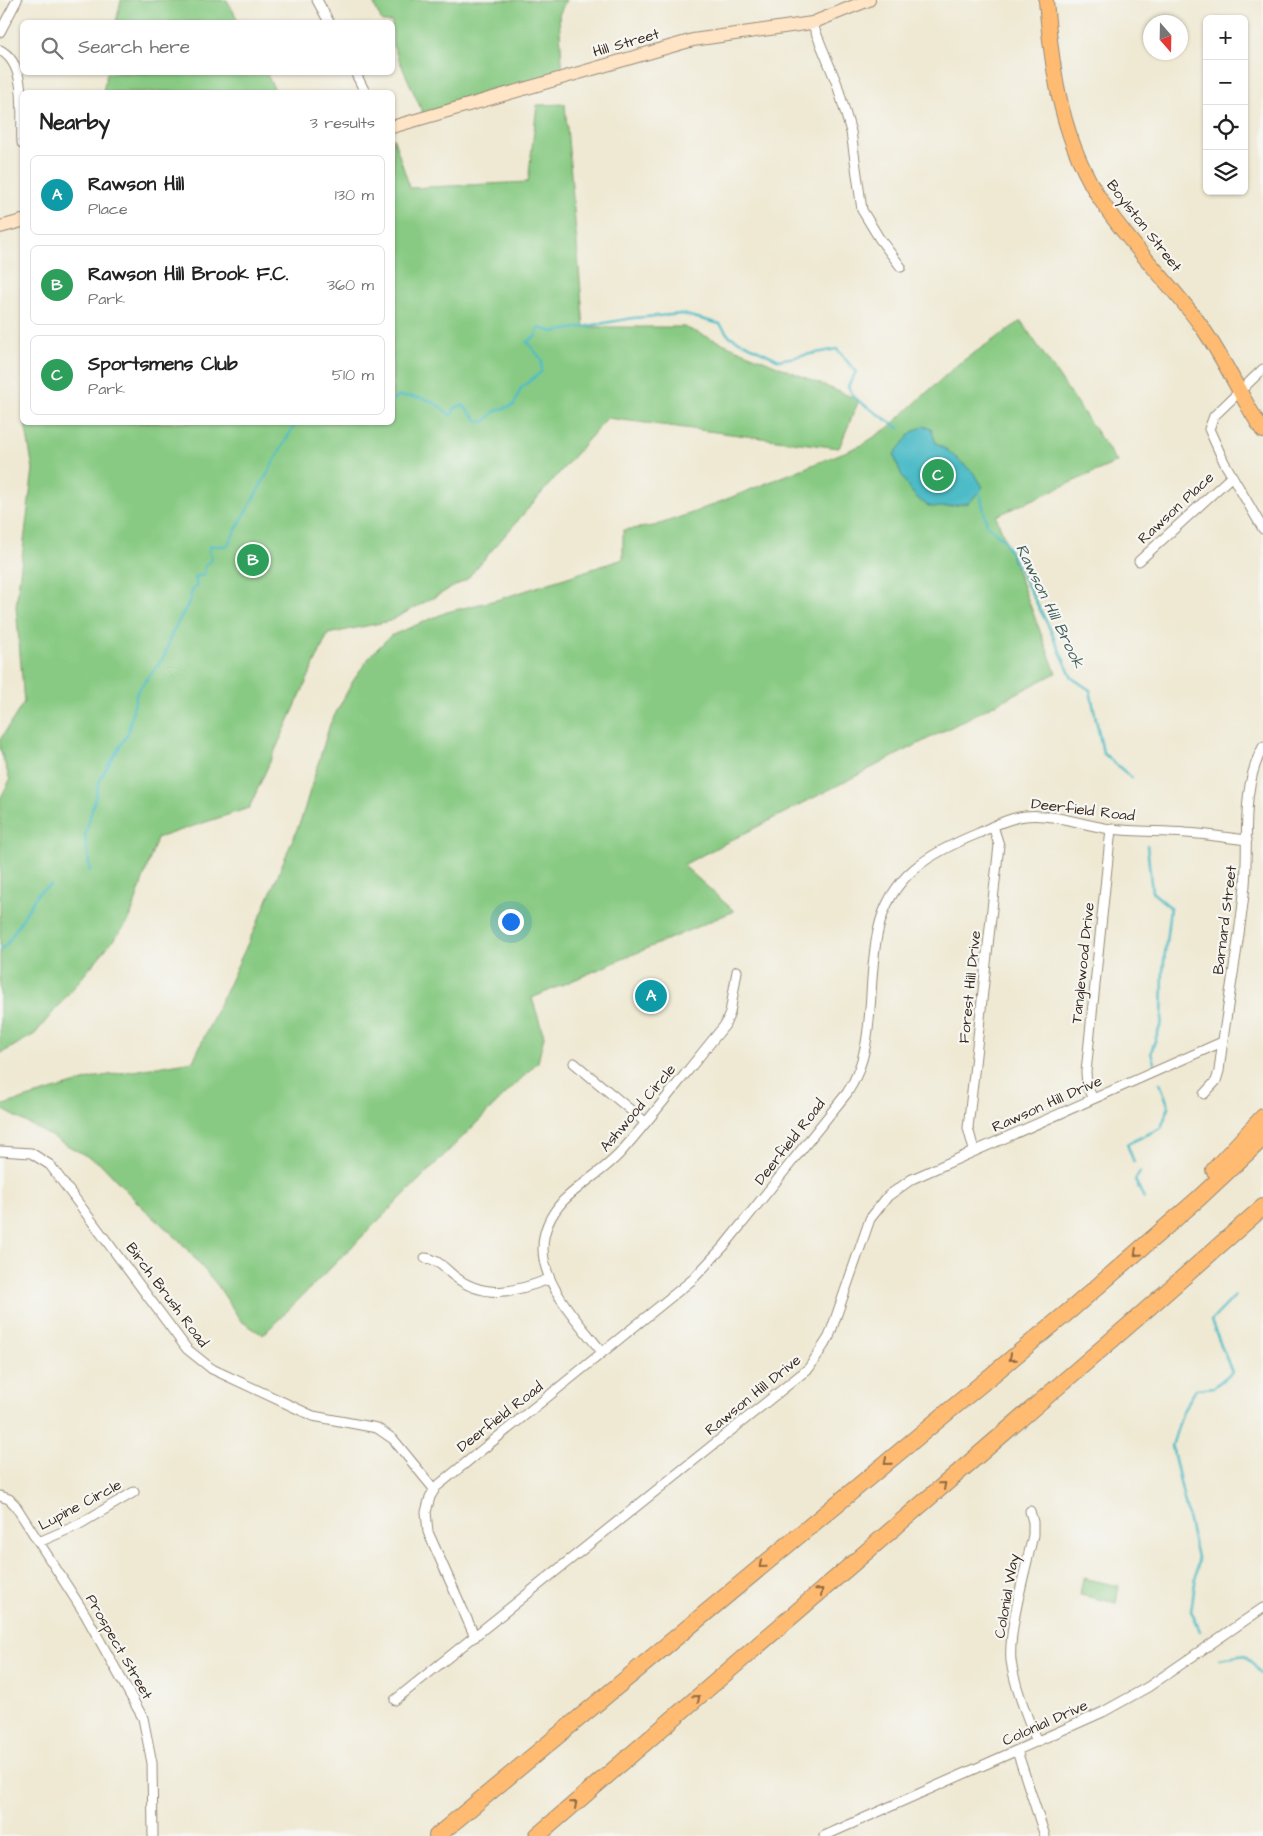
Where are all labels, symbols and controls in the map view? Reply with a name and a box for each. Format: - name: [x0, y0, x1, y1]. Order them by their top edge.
- north arrow: [1143, 15, 1188, 60]
- map controls: [1203, 15, 1248, 195]
- button: +: [1203, 15, 1248, 60]
- search box: [20, 20, 395, 75]
- street label: Hill Street: [590, 23, 662, 63]
- icon: search: [38, 34, 66, 62]
- text: Search here: [78, 34, 190, 61]
- button: −: [1203, 60, 1248, 105]
- button: locate: [1203, 105, 1248, 150]
- text: Nearby: [40, 108, 110, 137]
- text: 3 results: [310, 112, 375, 134]
- button: layers: [1203, 150, 1248, 195]
- text: Rawson Hill: [88, 171, 184, 198]
- street label: Boylston Street: [1101, 176, 1187, 277]
- text: A: [52, 184, 62, 206]
- text: 130 m: [335, 184, 374, 206]
- text: Place: [88, 198, 128, 220]
- text: Rawson Hill Brook F.C.: [88, 261, 288, 288]
- text: B: [51, 274, 63, 296]
- text: 360 m: [327, 274, 374, 296]
- text: Park: [88, 288, 125, 310]
- text: Sportsmens Club: [88, 351, 238, 378]
- text: C: [51, 364, 63, 386]
- text: 510 m: [332, 364, 374, 386]
- text: Park: [88, 378, 125, 400]
- pin: C: [922, 456, 954, 494]
- street label: Rawson Place: [1133, 467, 1219, 549]
- water label: Rawson Hill Brook: [1010, 540, 1090, 673]
- pin: B: [237, 541, 269, 579]
- street label: Deerfield Road: [1030, 793, 1136, 827]
- street label: Barnard Street: [1208, 864, 1242, 976]
- street label: Tanglewood Drive: [1066, 901, 1101, 1025]
- your location: [498, 909, 524, 935]
- street label: Forest Hill Drive: [954, 930, 986, 1044]
- pin: A: [635, 977, 667, 1015]
- street label: Ashwood Circle: [595, 1060, 681, 1156]
- street label: Rawson Hill Drive: [989, 1070, 1105, 1138]
- street label: Deerfield Road: [750, 1094, 830, 1189]
- street label: Birch Brush Road: [121, 1238, 214, 1352]
- one-way arrow: [1133, 1247, 1142, 1256]
- street label: Rawson Hill Drive: [700, 1350, 806, 1440]
- one-way arrow: [1009, 1352, 1018, 1361]
- street label: Deerfield Road: [453, 1377, 548, 1457]
- one-way arrow: [884, 1456, 893, 1465]
- street label: Lupine Circle: [35, 1474, 125, 1536]
- one-way arrow: [937, 1482, 946, 1491]
- street label: Colonial Way: [989, 1552, 1026, 1640]
- one-way arrow: [759, 1559, 768, 1568]
- one-way arrow: [814, 1588, 823, 1597]
- street label: Prospect Street: [80, 1591, 158, 1703]
- one-way arrow: [691, 1695, 700, 1703]
- street label: Colonial Drive: [999, 1695, 1091, 1751]
- one-way arrow: [568, 1801, 577, 1810]

